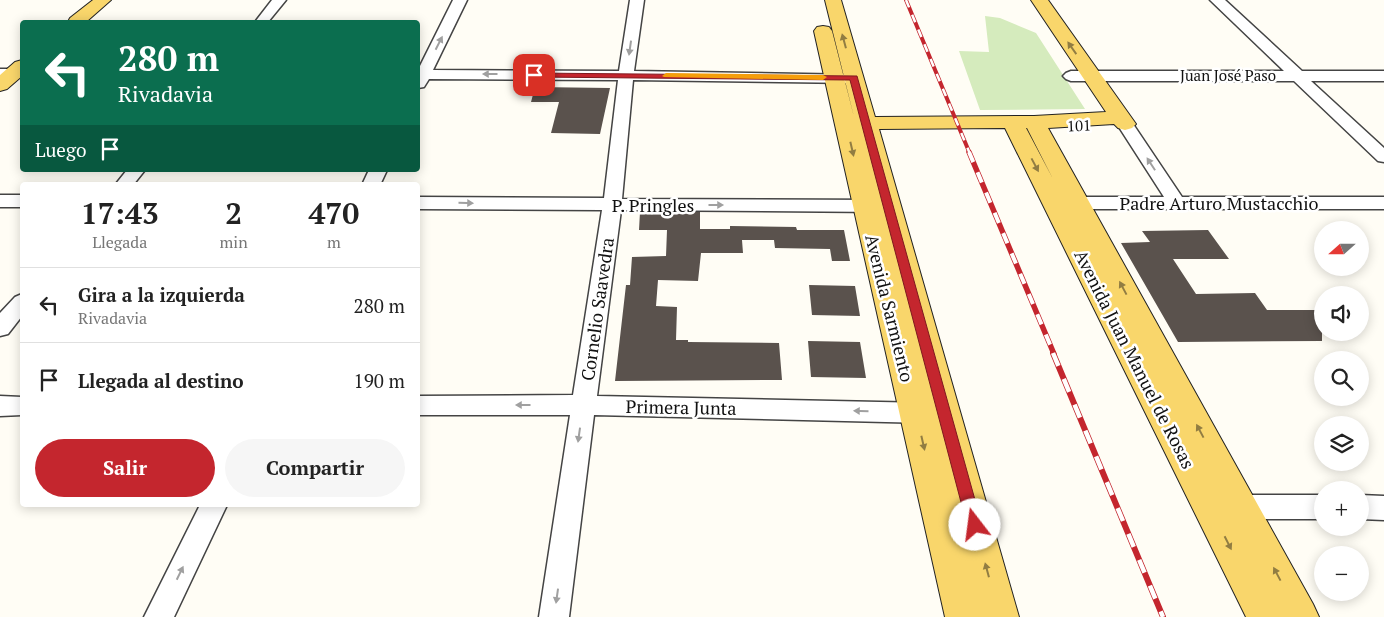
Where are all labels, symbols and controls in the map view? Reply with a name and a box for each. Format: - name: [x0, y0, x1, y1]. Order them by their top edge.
- one-way arrow: [840, 34, 848, 49]
- text: 280 m: [118, 35, 219, 81]
- one-way arrow: [435, 36, 443, 50]
- icon: left: [35, 40, 100, 105]
- one-way arrow: [626, 41, 634, 57]
- one-way arrow: [1067, 41, 1077, 55]
- pin: [513, 54, 555, 96]
- icon: arrive: [520, 61, 548, 89]
- street label: Juan José Paso: [1180, 65, 1276, 85]
- one-way arrow: [482, 70, 498, 78]
- text: Rivadavia: [118, 79, 213, 108]
- street label: 101: [1067, 115, 1091, 135]
- icon: arrive: [96, 135, 124, 163]
- text: Luego: [35, 137, 86, 162]
- one-way arrow: [848, 142, 856, 157]
- one-way arrow: [1146, 157, 1156, 170]
- one-way arrow: [1031, 158, 1039, 172]
- street label: Padre Arturo Mustacchio: [1119, 191, 1319, 215]
- text: 17:43: [81, 193, 159, 233]
- text: 2: [225, 193, 242, 233]
- text: 470: [308, 193, 359, 233]
- street label: P. Pringles: [612, 193, 694, 217]
- one-way arrow: [458, 199, 474, 207]
- one-way arrow: [708, 201, 724, 209]
- north arrow: [1314, 221, 1369, 276]
- map controls: [1314, 221, 1369, 601]
- text: Llegada: [92, 231, 147, 253]
- text: min: [220, 231, 248, 253]
- text: m: [327, 231, 341, 253]
- street label: Avenida Sarmiento: [860, 232, 920, 384]
- street label: Cornelio Saavedra: [575, 236, 619, 382]
- street label: Avenida Juan Manuel de Rosas: [1069, 245, 1201, 473]
- one-way arrow: [1119, 281, 1127, 295]
- text: Gira a la izquierda: [78, 282, 245, 307]
- button: sound: [1314, 286, 1369, 341]
- icon: left: [35, 291, 63, 319]
- text: 280 m: [354, 293, 405, 318]
- text: Rivadavia: [78, 307, 147, 329]
- button: search: [1314, 351, 1369, 406]
- icon: arrive: [35, 366, 63, 394]
- text: Llegada al destino: [78, 368, 244, 393]
- text: 190 m: [354, 368, 405, 393]
- street label: Primera Junta: [625, 394, 737, 420]
- one-way arrow: [515, 401, 531, 409]
- one-way arrow: [853, 407, 869, 415]
- button: layers: [1314, 416, 1369, 471]
- one-way arrow: [1196, 424, 1204, 438]
- one-way arrow: [575, 427, 583, 443]
- one-way arrow: [919, 436, 927, 451]
- button: Salir: [35, 439, 215, 497]
- button: Compartir: [225, 439, 405, 497]
- button: +: [1314, 481, 1369, 536]
- position arrow: [948, 498, 1000, 550]
- one-way arrow: [1224, 536, 1232, 551]
- button: −: [1314, 546, 1369, 601]
- one-way arrow: [983, 562, 991, 577]
- one-way arrow: [177, 566, 185, 580]
- one-way arrow: [1273, 567, 1281, 581]
- one-way arrow: [553, 588, 561, 604]

